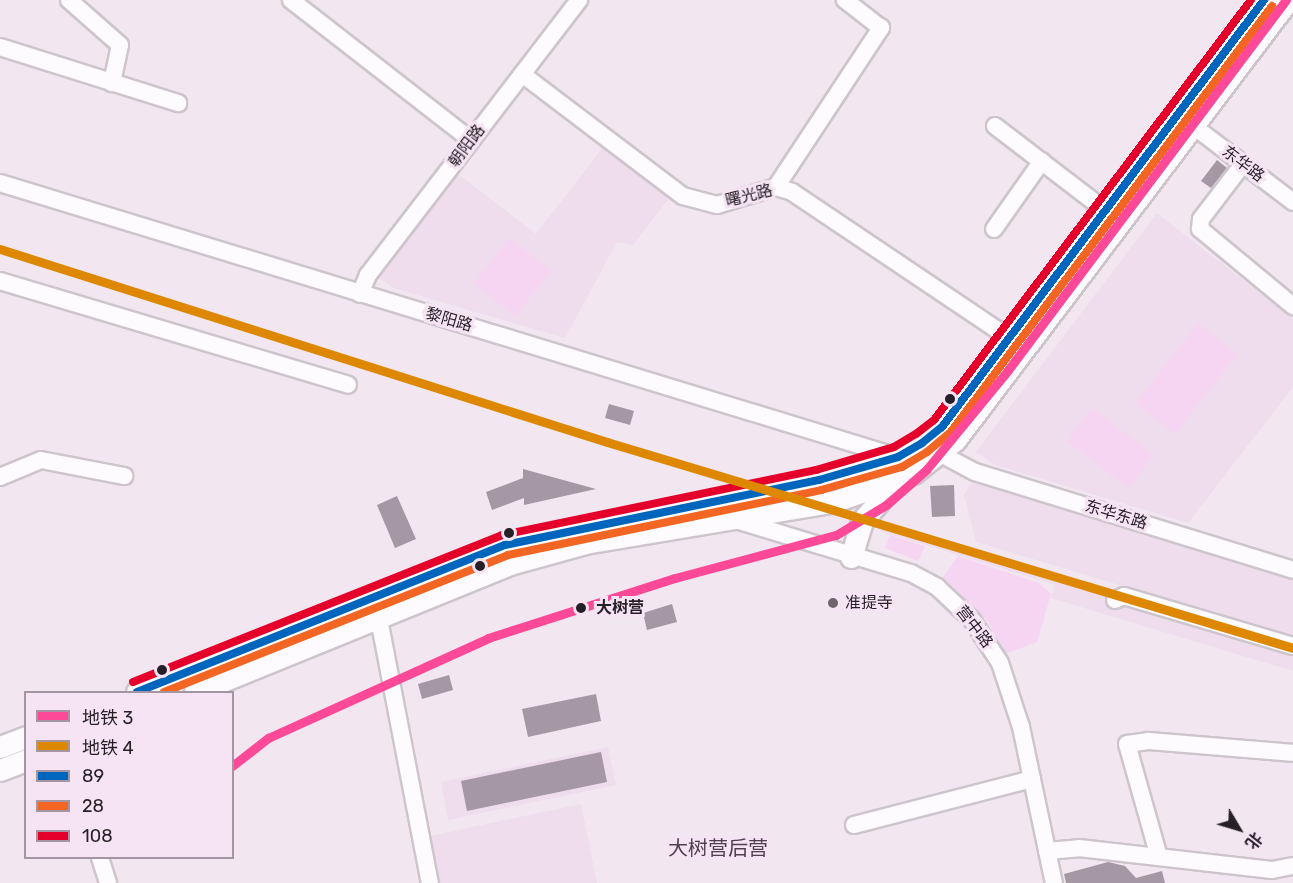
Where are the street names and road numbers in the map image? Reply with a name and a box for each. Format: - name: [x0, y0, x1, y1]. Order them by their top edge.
- street label: 朝阳路: [445, 121, 489, 171]
- street label: 东华路: [1218, 142, 1268, 186]
- street label: 曙光路: [723, 181, 775, 211]
- street label: 黎阳路: [423, 304, 475, 336]
- street label: 东华东路: [1083, 496, 1149, 534]
- street label: 营中路: [952, 602, 996, 652]

